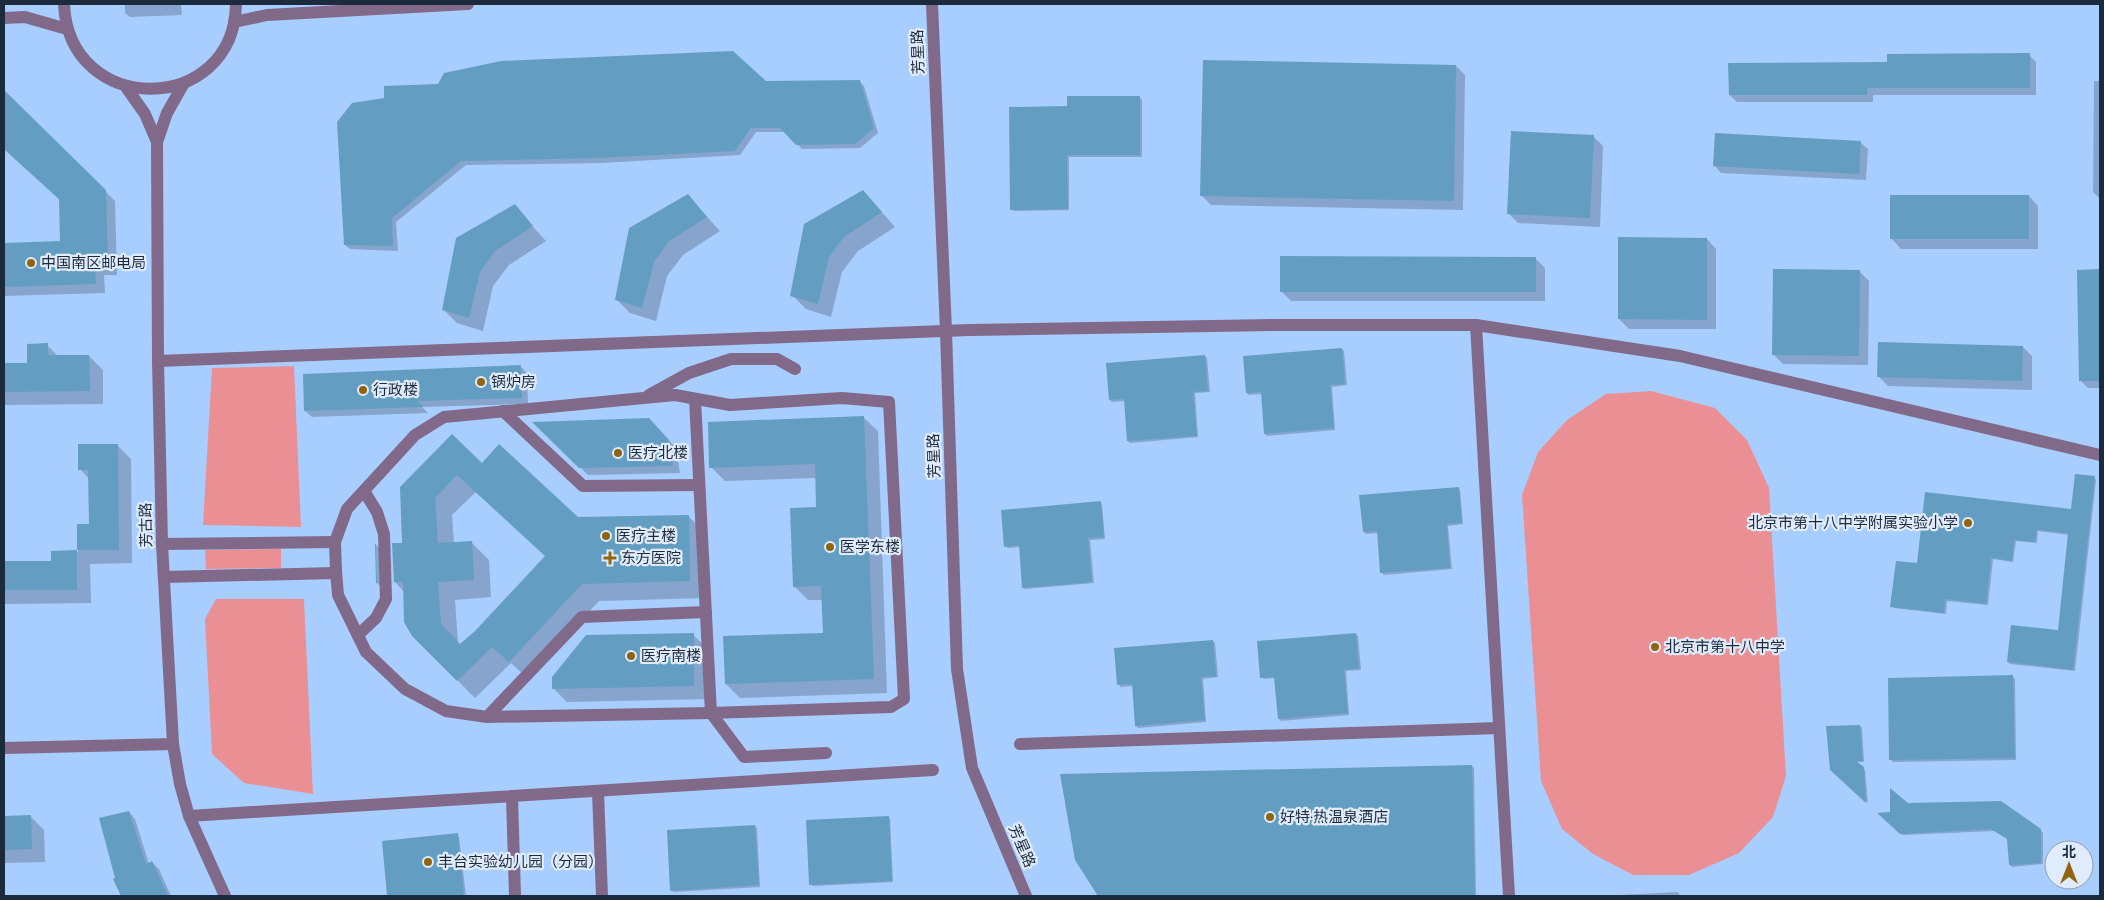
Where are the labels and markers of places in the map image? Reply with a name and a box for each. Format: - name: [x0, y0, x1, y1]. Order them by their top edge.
- place label: 中国南区邮电局: [41, 254, 146, 272]
- marker: 中国南区邮电局: [25, 257, 37, 269]
- place label: 锅炉房: [491, 373, 536, 391]
- marker: 锅炉房: [475, 376, 487, 388]
- place label: 行政楼: [373, 381, 418, 399]
- marker: 行政楼: [357, 384, 369, 396]
- place label: 医疗北楼: [628, 444, 688, 462]
- marker: 医疗北楼: [612, 447, 624, 459]
- place label: 北京市第十八中学附属实验小学: [1748, 514, 1958, 532]
- marker: 北京市第十八中学附属实验小学: [1962, 517, 1974, 529]
- place label: 医疗主楼: [616, 527, 676, 545]
- marker: 医疗主楼: [600, 530, 612, 542]
- place label: 医学东楼: [840, 538, 900, 556]
- marker: 医学东楼: [824, 541, 836, 553]
- place label: 东方医院: [621, 549, 681, 567]
- marker: 东方医院: [603, 551, 617, 565]
- place label: 北京市第十八中学: [1665, 638, 1785, 656]
- marker: 北京市第十八中学: [1649, 641, 1661, 653]
- place label: 医疗南楼: [641, 647, 701, 665]
- marker: 医疗南楼: [625, 650, 637, 662]
- place label: 好特·热温泉酒店: [1280, 808, 1388, 826]
- marker: 好特·热温泉酒店: [1264, 811, 1276, 823]
- place label: 丰台实验幼儿园（分园）: [438, 853, 603, 871]
- marker: 丰台实验幼儿园（分园）: [422, 856, 434, 868]

